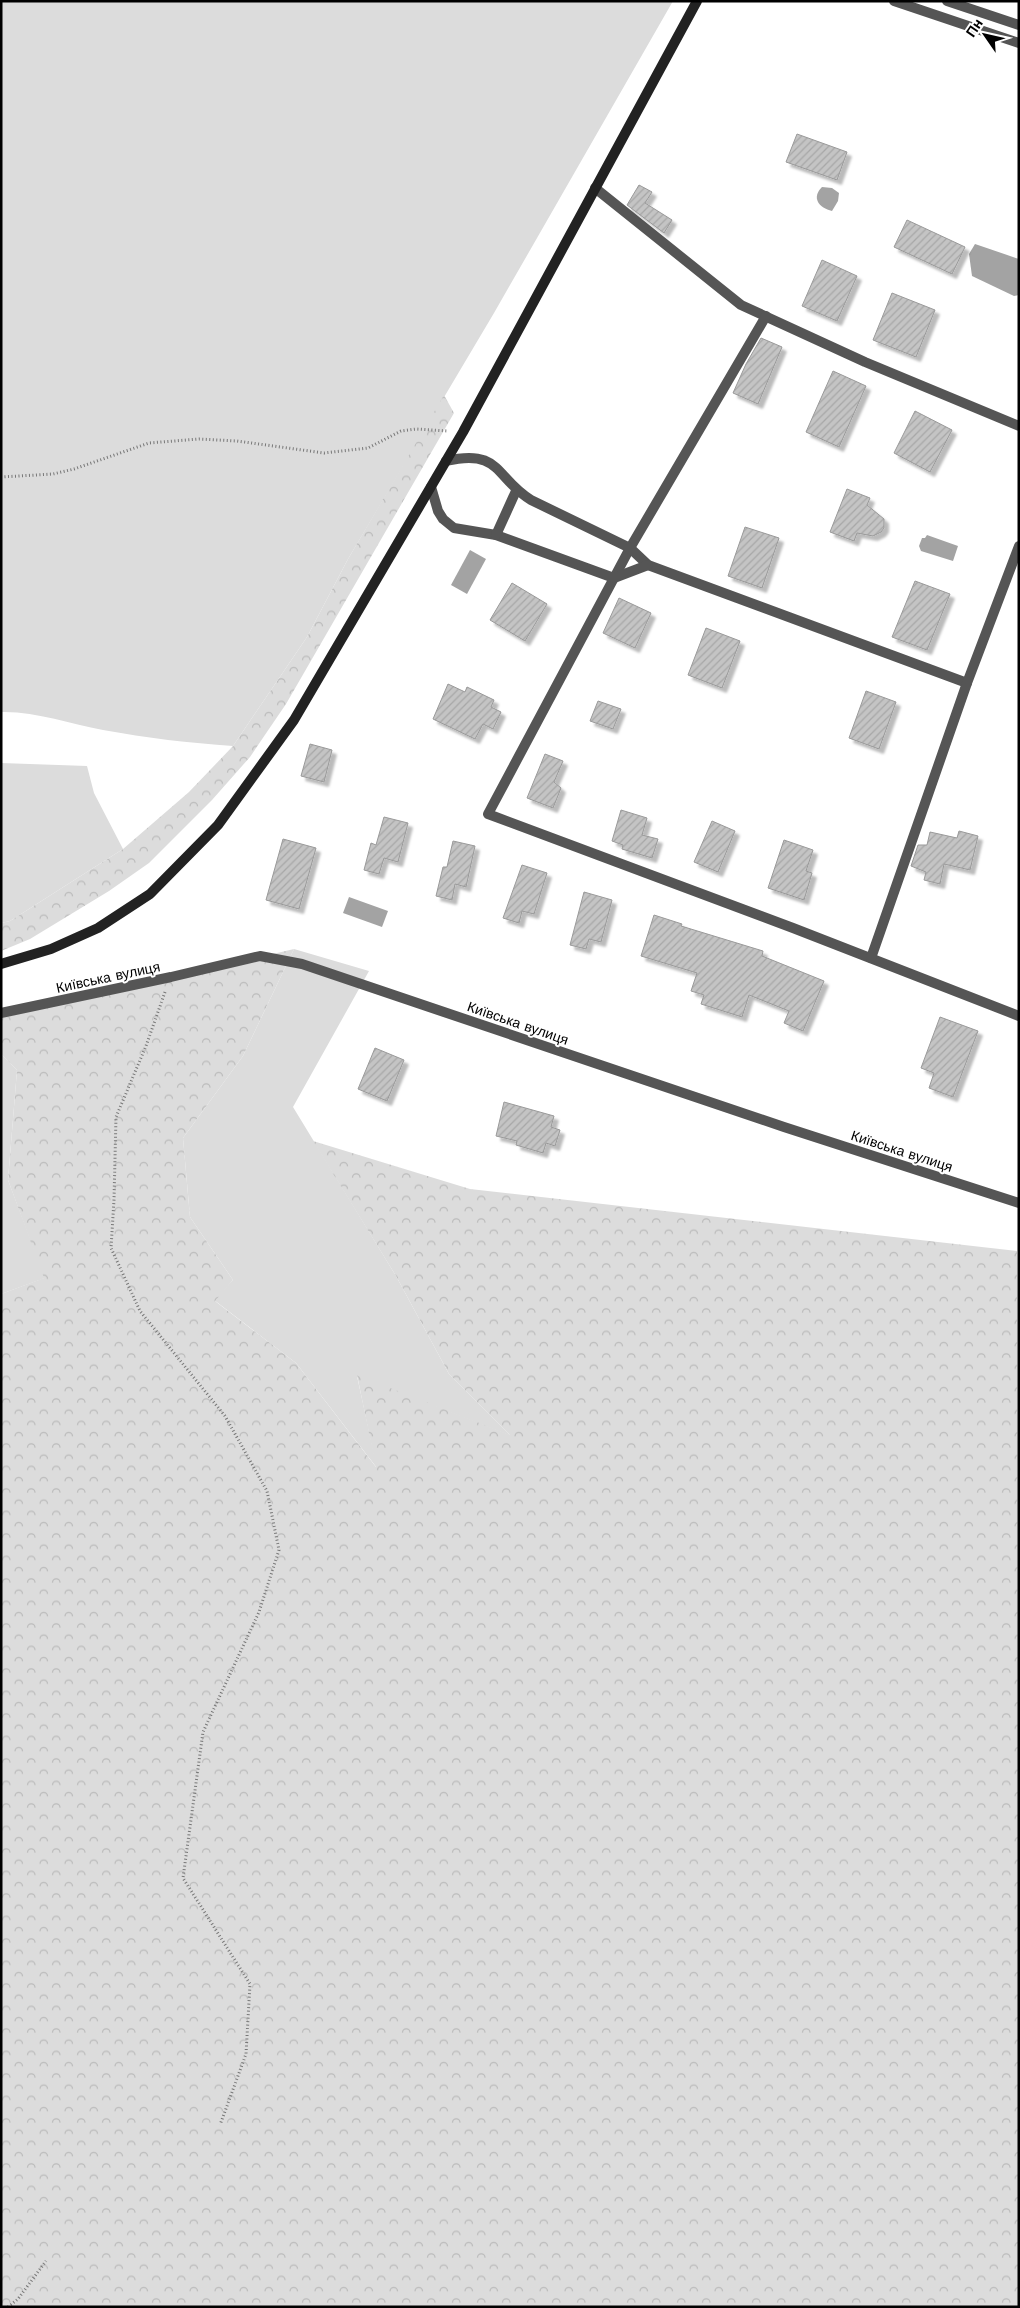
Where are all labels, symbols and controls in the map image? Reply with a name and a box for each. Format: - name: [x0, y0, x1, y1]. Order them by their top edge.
- north arrow: [960, 10, 1010, 60]
- text: Пн: [962, 16, 986, 40]
- street label: Київська вулиця: [55, 958, 161, 996]
- street label: Київська вулиця: [465, 998, 571, 1048]
- street label: Київська вулиця: [849, 1127, 955, 1175]

